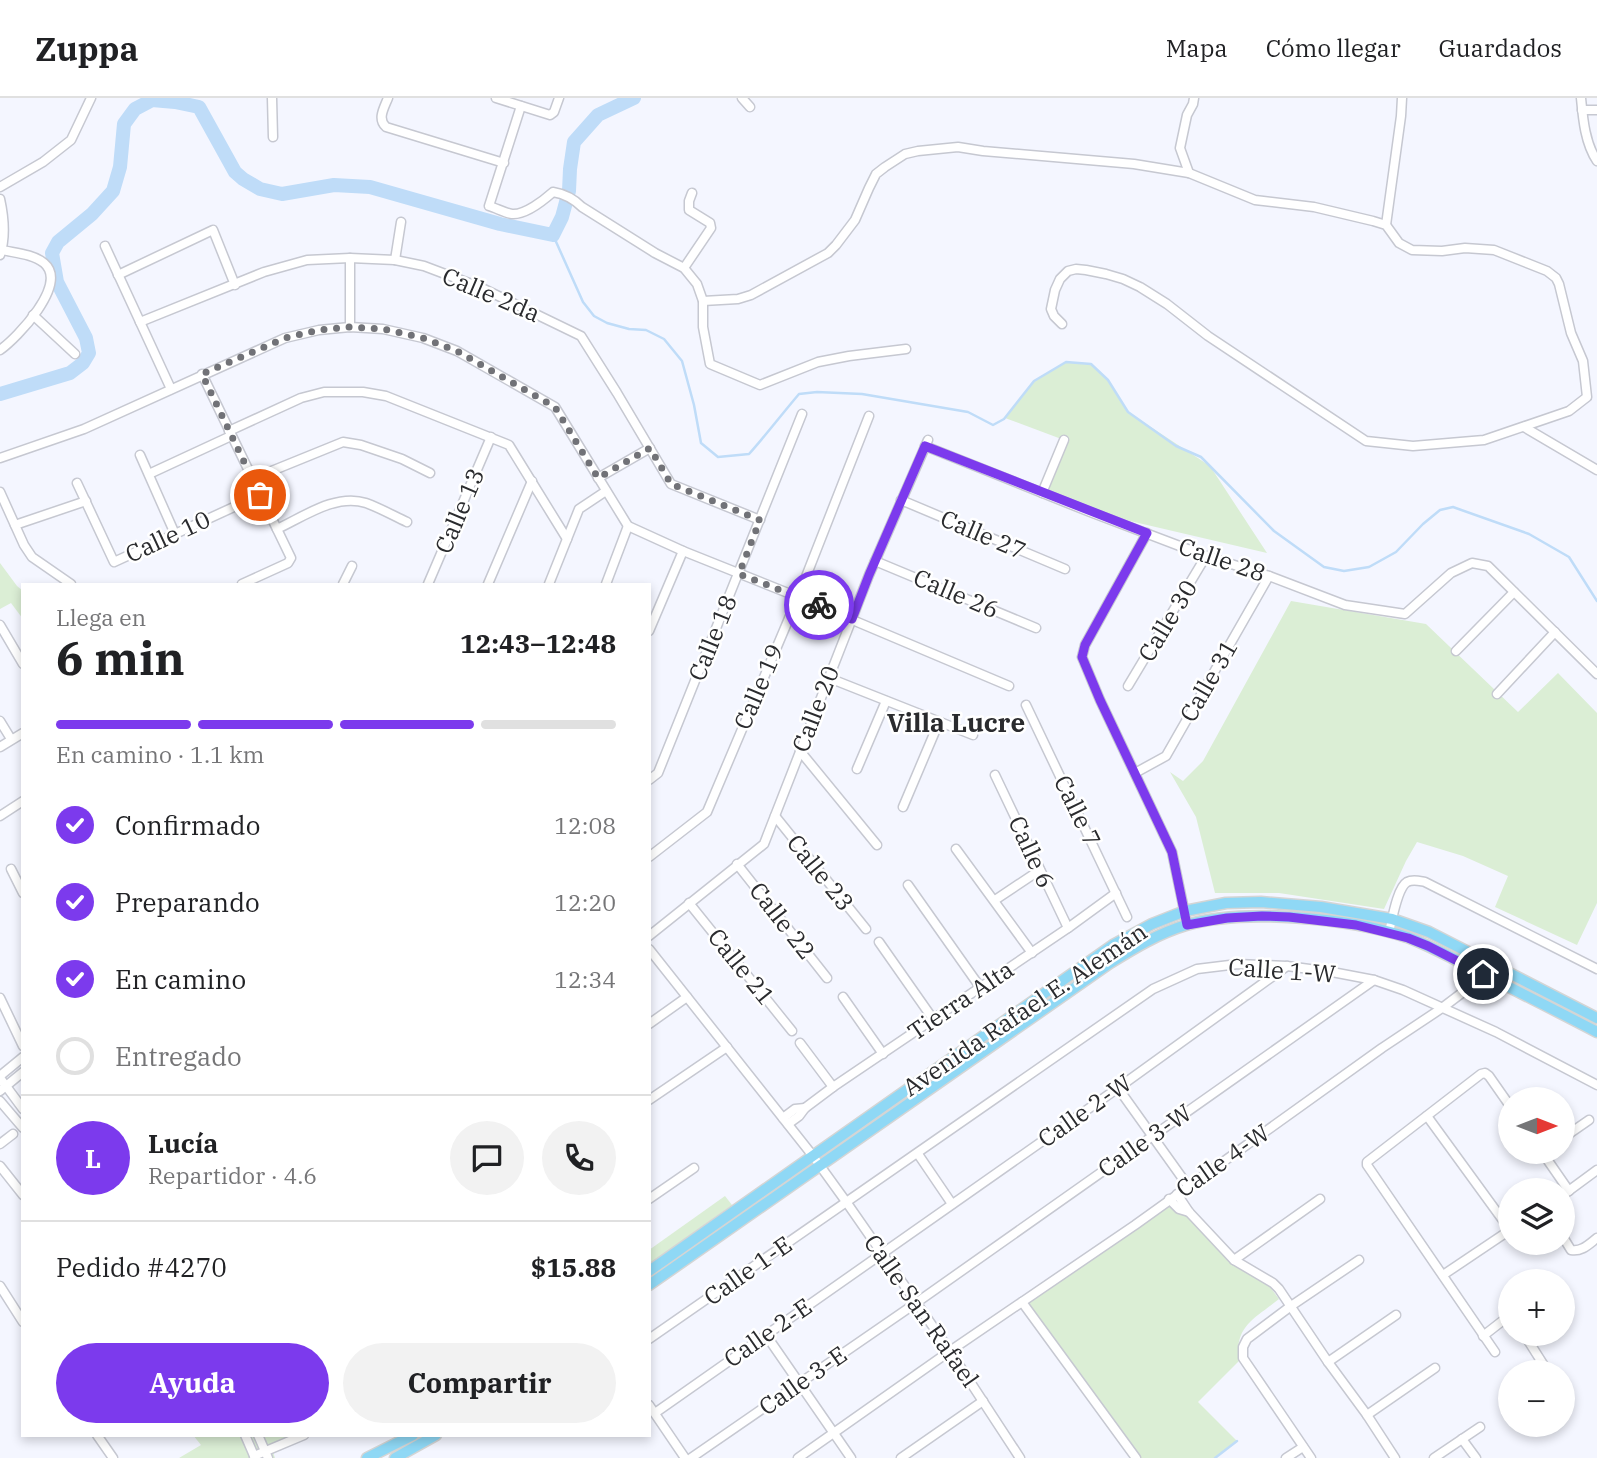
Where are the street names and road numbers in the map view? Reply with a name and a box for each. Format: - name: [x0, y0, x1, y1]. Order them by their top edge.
- street label: Calle 2da: [438, 259, 545, 329]
- street label: Calle 13: [427, 463, 491, 558]
- street label: Calle 27: [936, 502, 1031, 566]
- street label: Calle 10: [120, 503, 215, 570]
- street label: Calle 28: [1175, 529, 1270, 589]
- street label: Calle 26: [909, 561, 1004, 625]
- street label: Calle 30: [1130, 574, 1204, 667]
- street label: Calle 18: [680, 590, 744, 685]
- street label: Calle 31: [1172, 633, 1245, 728]
- street label: Calle 19: [726, 639, 790, 734]
- street label: Calle 20: [784, 661, 846, 756]
- street label: Calle 7: [1047, 770, 1109, 852]
- street label: Calle 6: [1001, 811, 1062, 893]
- street label: Calle 23: [780, 827, 862, 917]
- street label: Calle 22: [742, 875, 823, 966]
- street label: Avenida Rafael E. Alemán: [896, 915, 1153, 1103]
- street label: Calle 21: [701, 921, 783, 1011]
- street label: Calle 1-W: [1227, 950, 1337, 990]
- street label: Tierra Alta: [901, 953, 1020, 1047]
- street label: Calle 2-W: [1031, 1066, 1138, 1154]
- street label: Calle 3-W: [1091, 1096, 1198, 1184]
- street label: Calle 4-W: [1169, 1116, 1276, 1204]
- street label: Calle 1-E: [697, 1228, 798, 1312]
- street label: Calle San Rafael: [857, 1228, 987, 1393]
- street label: Calle 2-E: [717, 1290, 818, 1374]
- street label: Calle 3-E: [752, 1338, 853, 1422]

